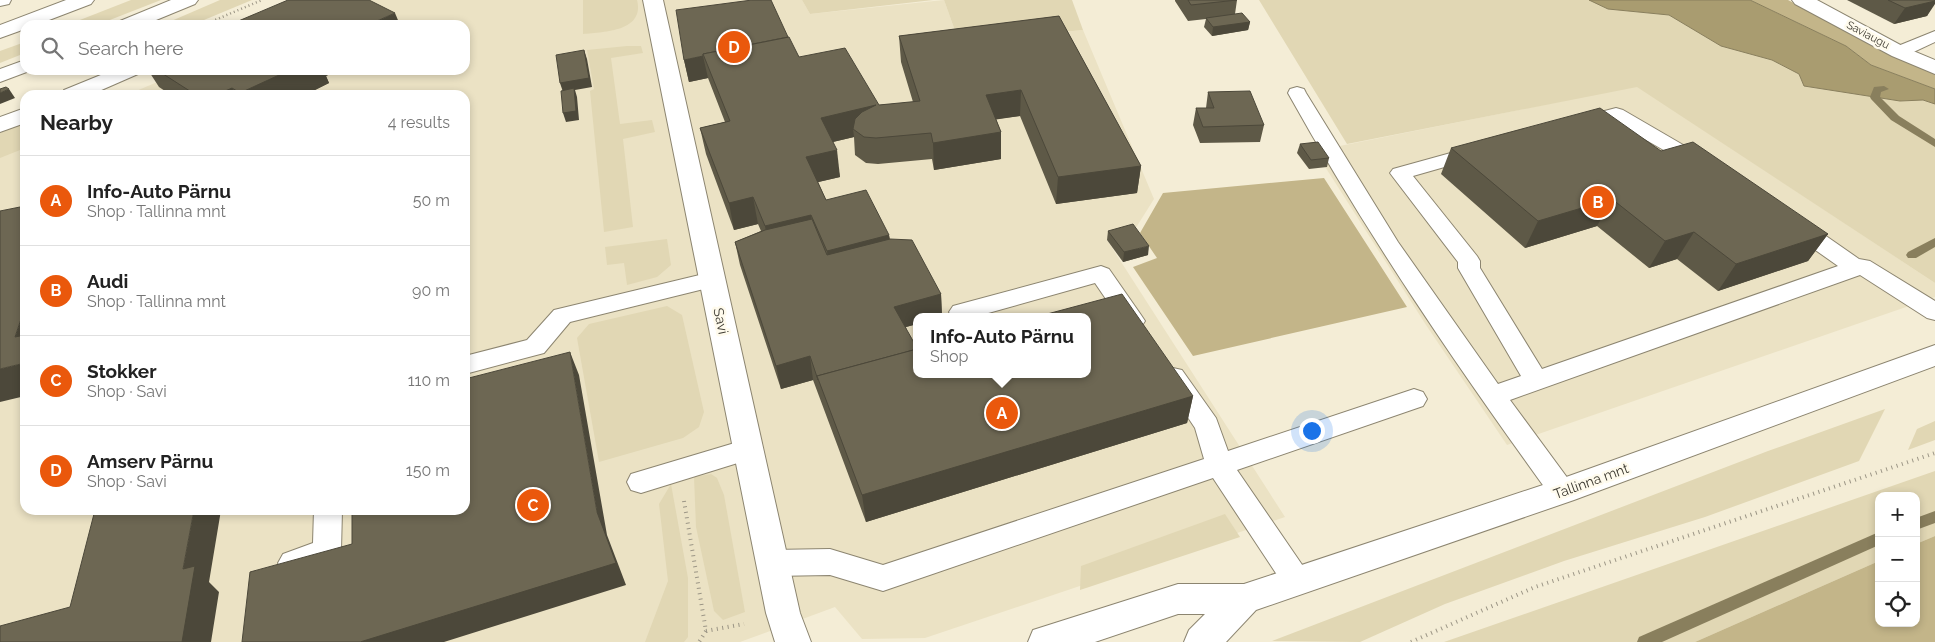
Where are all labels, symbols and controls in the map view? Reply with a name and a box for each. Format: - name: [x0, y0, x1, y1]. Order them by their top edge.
- street label: Saviaugu: [1844, 18, 1892, 52]
- search box: [20, 20, 470, 75]
- pin: D: [718, 28, 750, 66]
- icon: search: [38, 34, 66, 62]
- text: Search here: [78, 37, 184, 59]
- text: Nearby: [40, 110, 113, 135]
- text: 4 results: [388, 113, 450, 132]
- text: Info-Auto Pärnu: [87, 180, 231, 202]
- pin: B: [1582, 183, 1614, 221]
- text: A: [51, 191, 61, 210]
- text: 50 m: [413, 191, 450, 210]
- text: Shop · Tallinna mnt: [87, 202, 226, 221]
- text: Audi: [87, 270, 128, 292]
- text: B: [51, 281, 61, 300]
- text: 90 m: [412, 281, 450, 300]
- text: Shop · Tallinna mnt: [87, 292, 226, 311]
- street label: Savi: [710, 306, 732, 336]
- popup: [913, 313, 1091, 378]
- text: Info-Auto Pärnu: [930, 325, 1074, 347]
- text: Shop: [930, 347, 968, 366]
- text: Stokker: [87, 360, 157, 382]
- text: C: [51, 371, 61, 390]
- text: 110 m: [408, 371, 450, 390]
- text: Shop · Savi: [87, 382, 167, 401]
- pin: A: [986, 394, 1018, 432]
- your location: [1299, 418, 1325, 444]
- text: Amserv Pärnu: [87, 450, 213, 472]
- street label: Tallinna mnt: [1551, 460, 1631, 502]
- text: D: [50, 461, 62, 480]
- text: 150 m: [406, 461, 450, 480]
- text: Shop · Savi: [87, 472, 167, 491]
- pin: C: [517, 486, 549, 524]
- map controls: [1875, 492, 1920, 627]
- button: +: [1875, 492, 1920, 537]
- button: −: [1875, 537, 1920, 582]
- button: locate: [1875, 582, 1920, 627]

